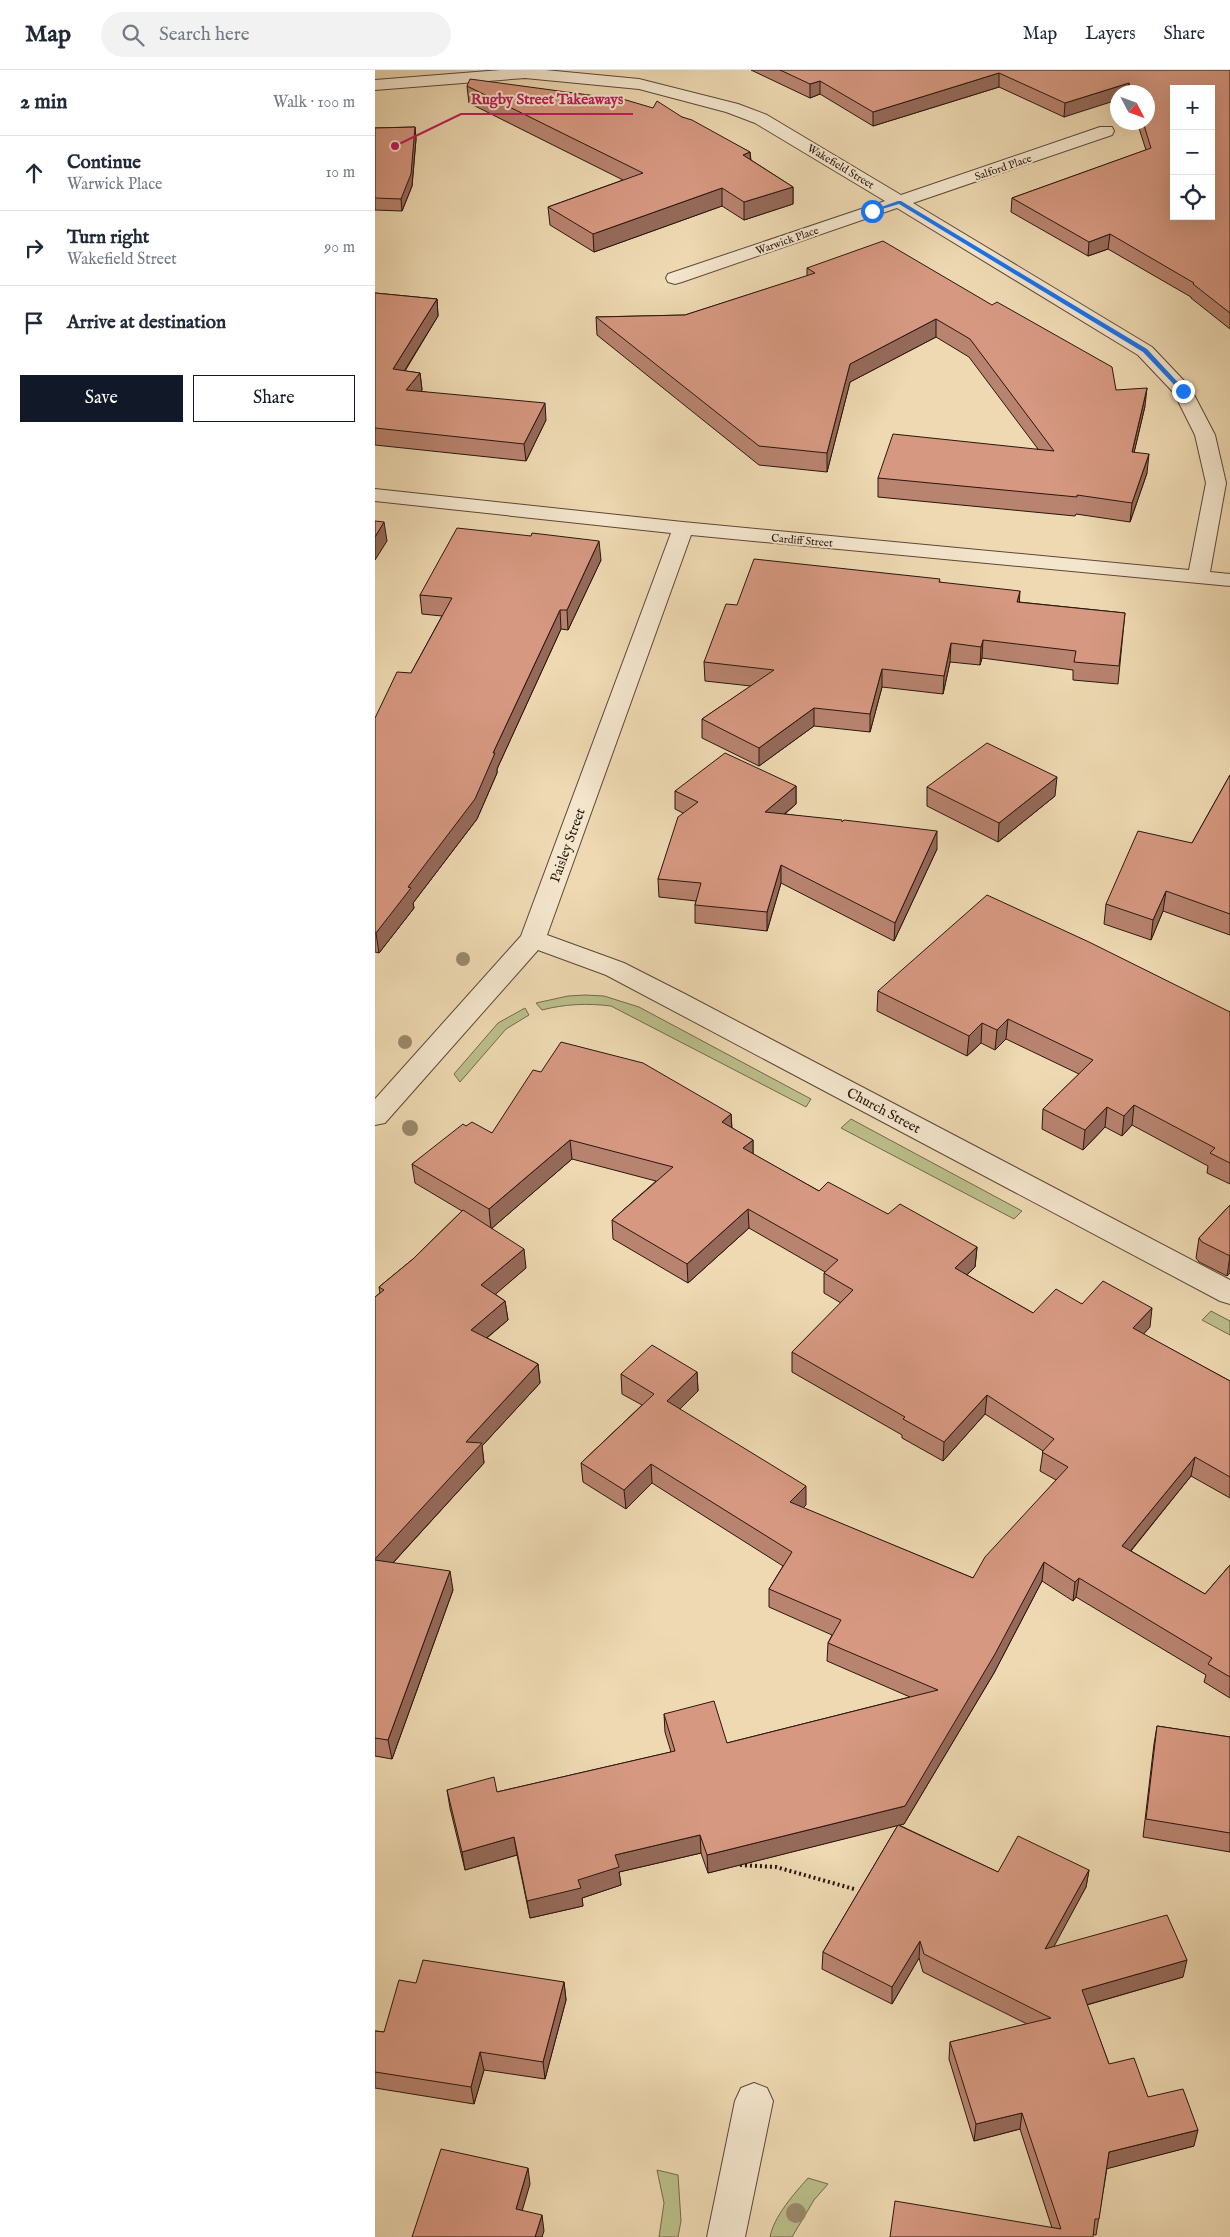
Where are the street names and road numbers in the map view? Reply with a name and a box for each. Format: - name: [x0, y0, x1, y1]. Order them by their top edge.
- street label: Wakefield Street: [805, 141, 877, 192]
- street label: Salford Place: [973, 152, 1034, 184]
- street label: Warwick Place: [754, 224, 821, 258]
- street label: Cardiff Street: [771, 531, 833, 551]
- street label: Paisley Street: [546, 806, 590, 885]
- street label: Church Street: [844, 1084, 924, 1138]

